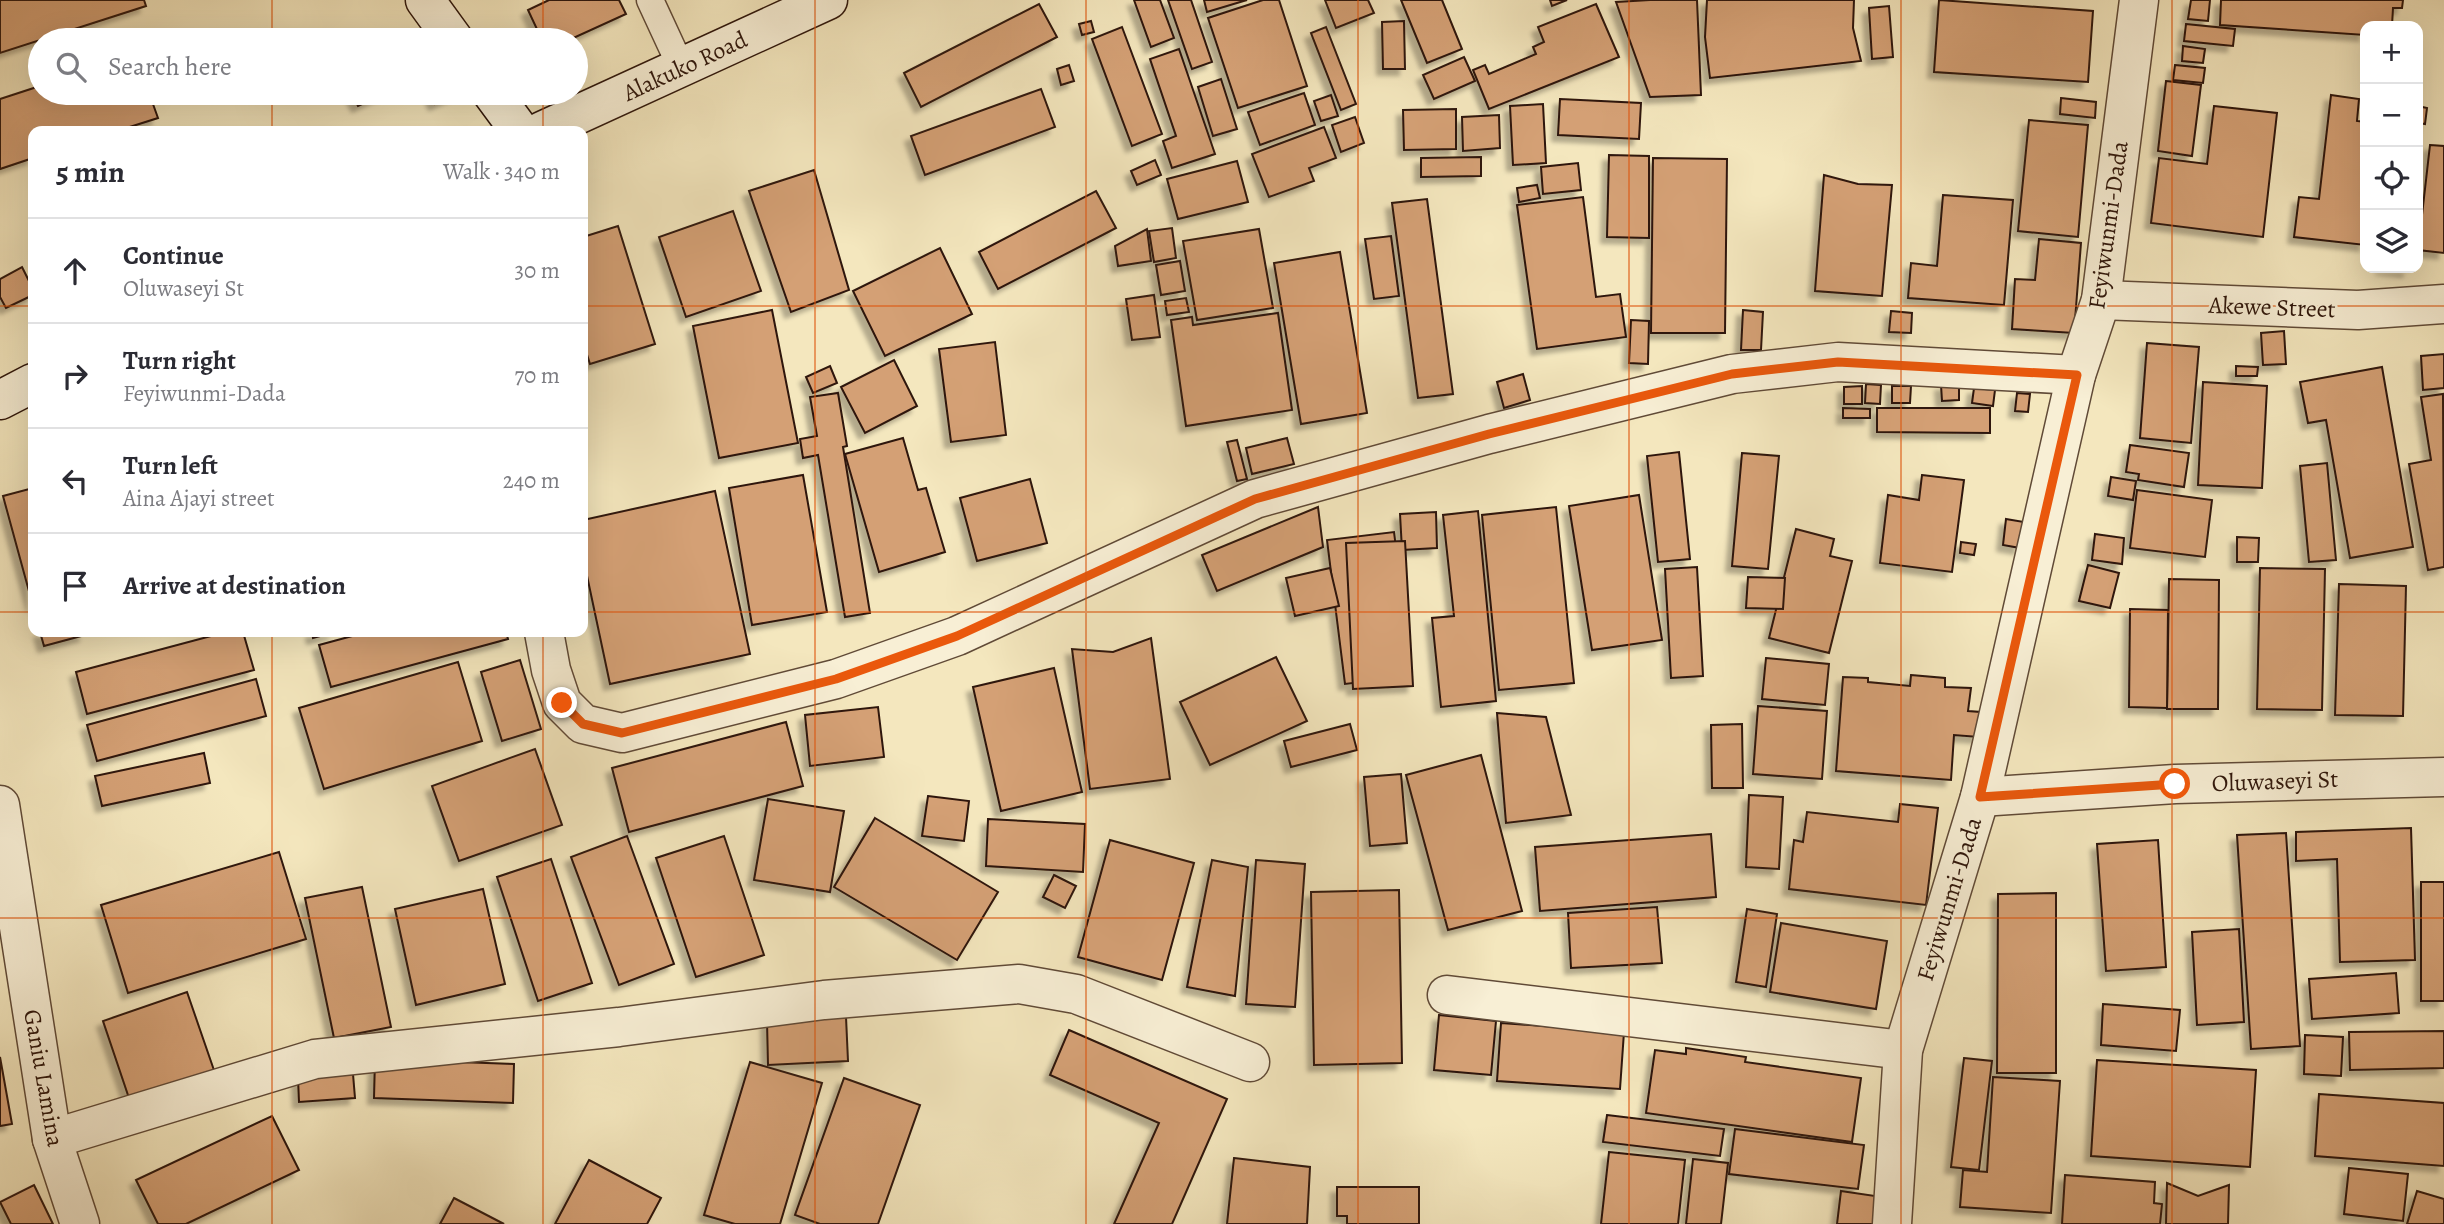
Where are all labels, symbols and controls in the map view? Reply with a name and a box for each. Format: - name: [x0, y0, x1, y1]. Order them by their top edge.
- map controls: [2360, 21, 2423, 273]
- button: +: [2360, 21, 2423, 84]
- street label: Alakuko Road: [617, 23, 752, 109]
- search box: [28, 28, 588, 105]
- icon: search: [52, 48, 90, 86]
- text: Search here: [108, 49, 232, 84]
- button: −: [2360, 84, 2423, 147]
- street label: Feyiwunmi-Dada: [2080, 138, 2136, 311]
- button: locate: [2360, 147, 2423, 210]
- text: 5 min: [56, 152, 125, 192]
- text: Walk · 340 m: [443, 156, 560, 187]
- button: layers: [2360, 210, 2423, 273]
- text: Continue: [123, 238, 224, 273]
- icon: ahead: [56, 252, 94, 290]
- text: 30 m: [514, 255, 560, 286]
- text: Oluwaseyi St: [123, 273, 244, 304]
- street label: Akewe Street: [2207, 289, 2336, 325]
- text: Turn right: [123, 343, 236, 378]
- icon: right: [56, 357, 94, 395]
- text: 70 m: [514, 360, 560, 391]
- text: Feyiwunmi-Dada: [123, 378, 286, 409]
- text: Turn left: [123, 448, 218, 483]
- icon: left: [56, 462, 94, 500]
- text: 240 m: [503, 465, 560, 496]
- text: Aina Ajayi street: [123, 483, 275, 514]
- icon: arrive: [56, 567, 94, 605]
- text: Arrive at destination: [123, 568, 346, 603]
- route end: [546, 687, 577, 718]
- street label: Oluwaseyi St: [2211, 763, 2339, 799]
- route start: [2159, 768, 2190, 799]
- street label: Feyiwunmi-Dada: [1909, 812, 1989, 985]
- street label: Ganiu Lamina: [16, 1007, 72, 1150]

